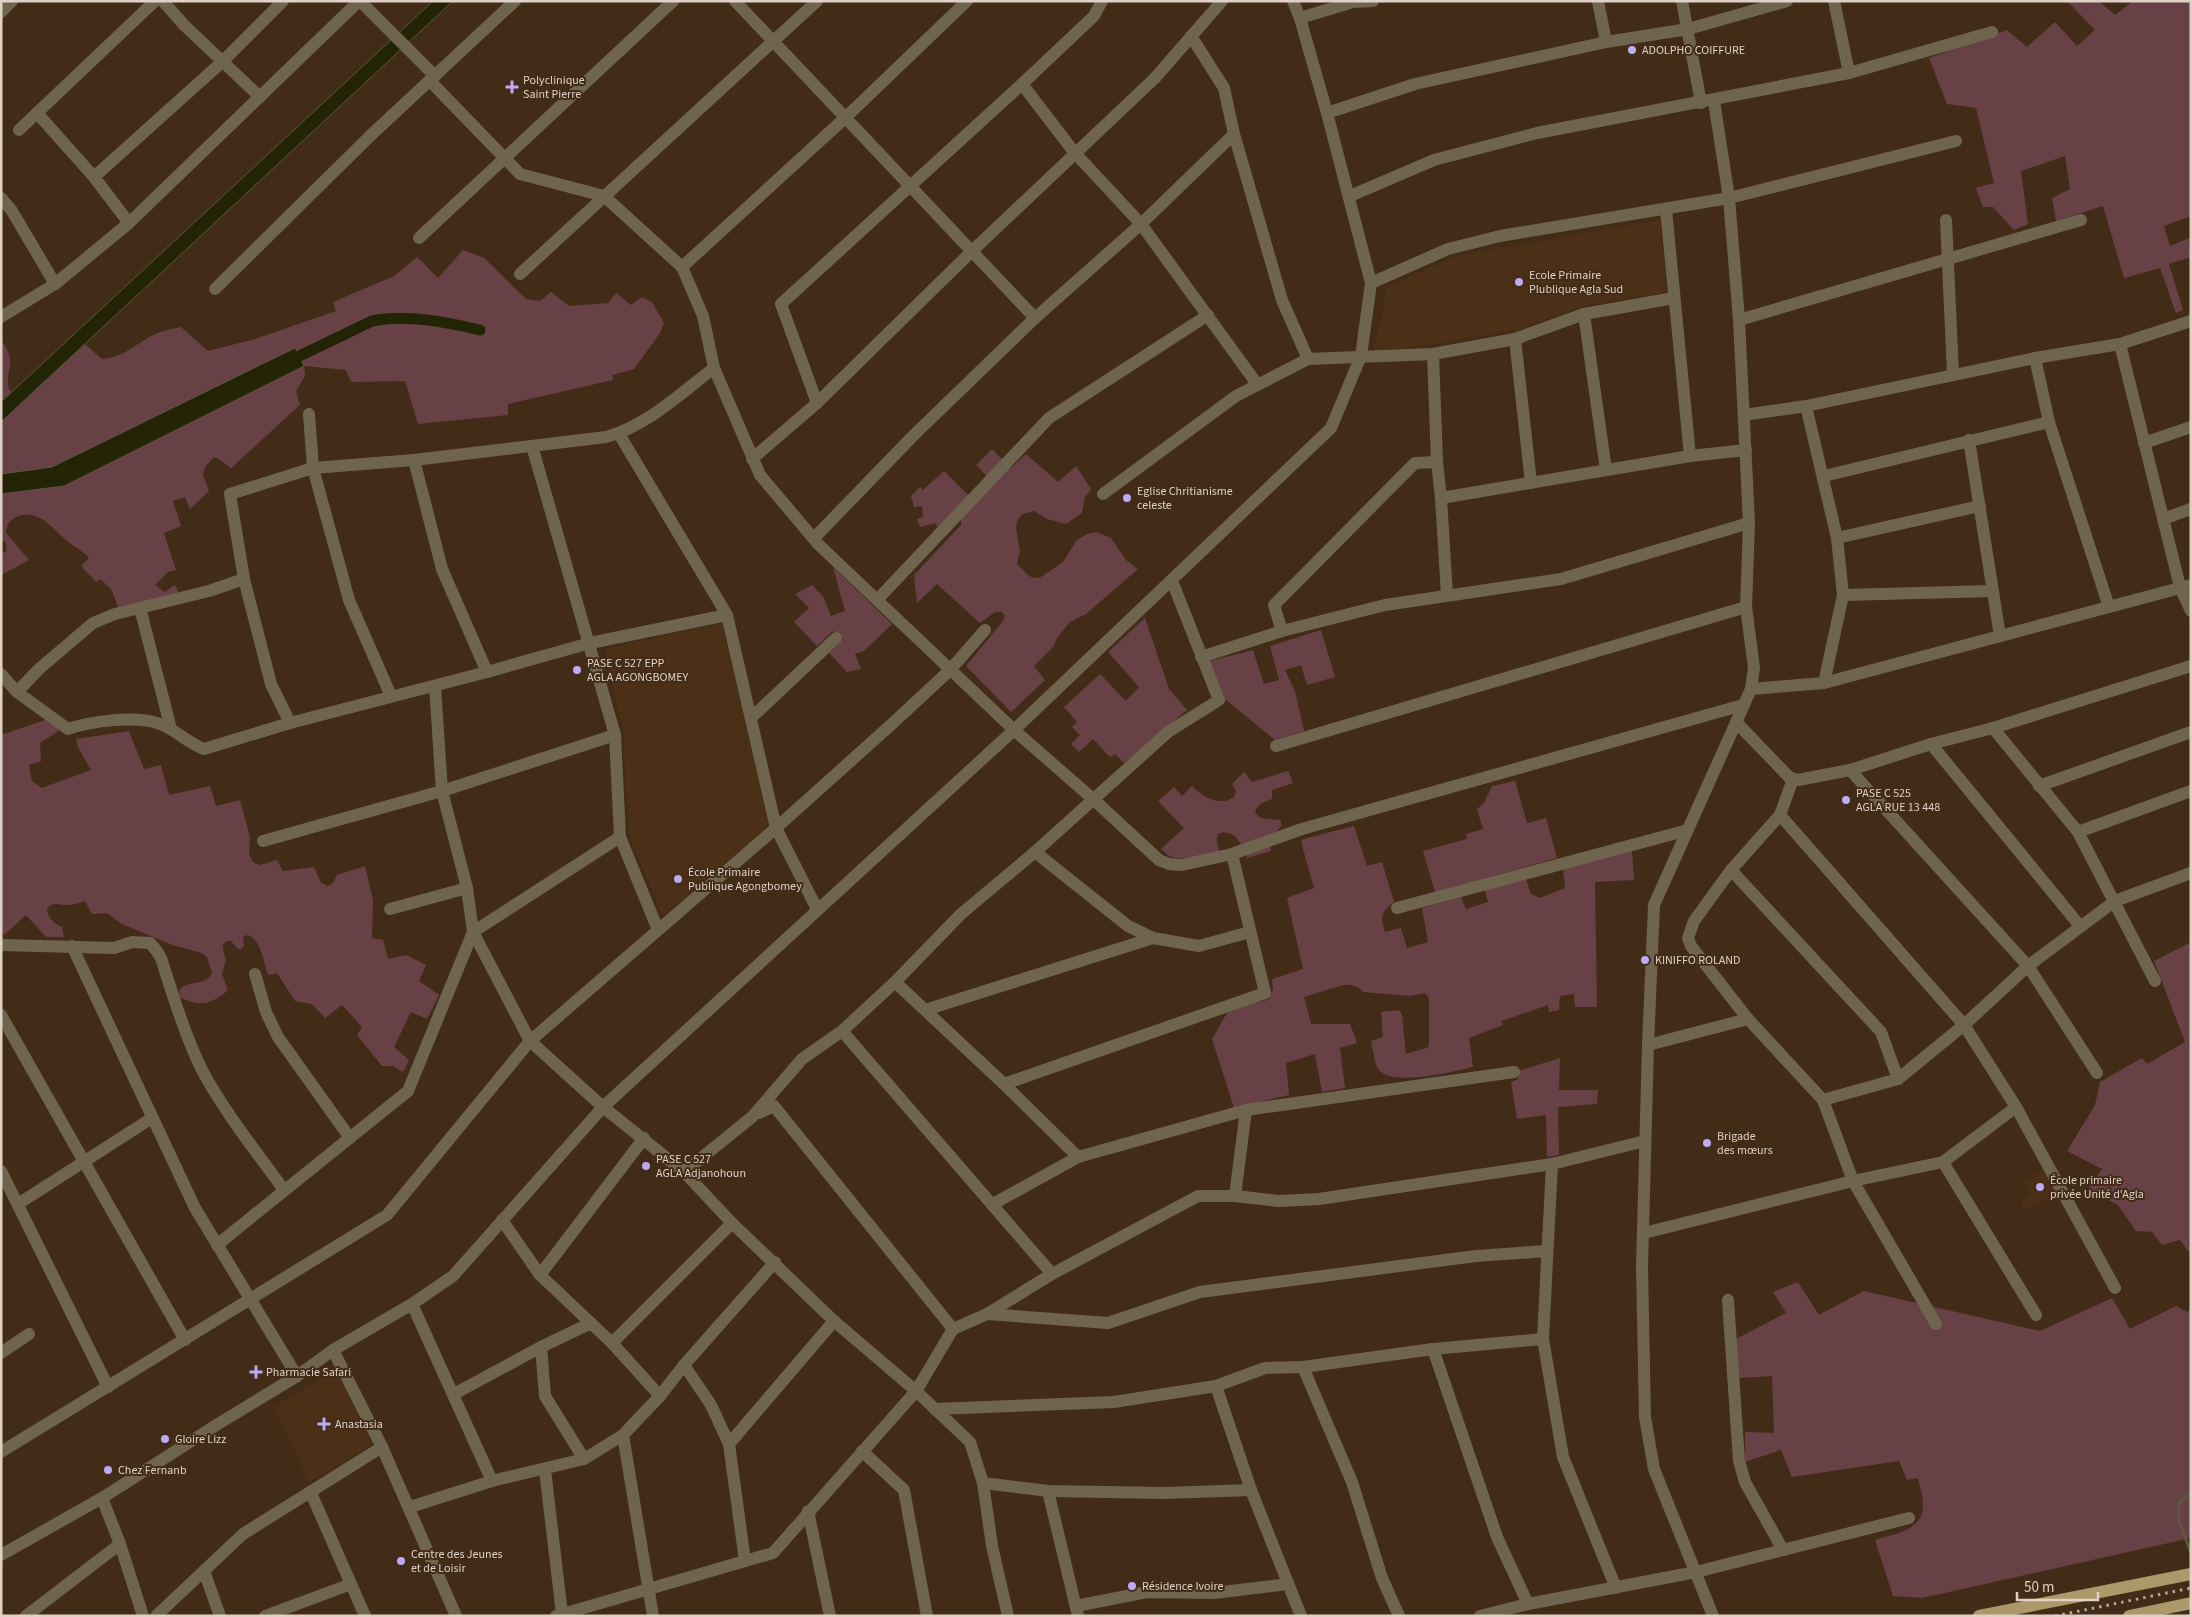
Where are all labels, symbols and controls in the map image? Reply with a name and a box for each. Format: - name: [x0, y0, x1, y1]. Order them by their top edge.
- place label: ADOLPHO COIFFURE: [1642, 42, 1745, 59]
- marker: ADOLPHO COIFFURE: [1626, 44, 1638, 56]
- place label: Polyclinique Saint Pierre: [523, 72, 585, 103]
- marker: Polyclinique Saint Pierre: [505, 80, 519, 94]
- place label: Ecole Primaire Plublique Agla Sud: [1529, 267, 1623, 298]
- marker: Ecole Primaire Plublique Agla Sud: [1513, 276, 1525, 288]
- place label: Eglise Chritianisme celeste: [1137, 483, 1233, 514]
- marker: Eglise Chritianisme celeste: [1121, 492, 1133, 504]
- place label: PASE C 527 EPP AGLA AGONGBOMEY: [587, 655, 689, 686]
- marker: PASE C 527 EPP AGLA AGONGBOMEY: [571, 664, 583, 676]
- place label: PASE C 525 AGLA RUE 13 448: [1856, 785, 1940, 816]
- marker: PASE C 525 AGLA RUE 13 448: [1840, 794, 1852, 806]
- place label: École Primaire Publique Agongbomey: [688, 864, 802, 895]
- marker: École Primaire Publique Agongbomey: [672, 873, 684, 885]
- place label: KINIFFO ROLAND: [1655, 952, 1740, 969]
- marker: KINIFFO ROLAND: [1639, 954, 1651, 966]
- place label: Brigade des mœurs: [1717, 1128, 1773, 1159]
- marker: Brigade des mœurs: [1701, 1137, 1713, 1149]
- place label: PASE C 527 AGLA Adjanohoun: [656, 1151, 746, 1182]
- marker: PASE C 527 AGLA Adjanohoun: [640, 1160, 652, 1172]
- place label: École primaire privée Unité d'Agla: [2050, 1172, 2144, 1203]
- marker: École primaire privée Unité d'Agla: [2034, 1181, 2046, 1193]
- place label: Pharmacie Safari: [266, 1364, 351, 1381]
- marker: Pharmacie Safari: [250, 1366, 262, 1378]
- place label: Anastasia: [335, 1416, 383, 1433]
- marker: Anastasia: [317, 1417, 331, 1431]
- place label: Gloire Lizz: [175, 1431, 226, 1448]
- marker: Gloire Lizz: [159, 1433, 171, 1445]
- place label: Chez Fernanb: [118, 1462, 187, 1479]
- marker: Chez Fernanb: [102, 1464, 114, 1476]
- place label: Centre des Jeunes et de Loisir: [411, 1546, 503, 1577]
- marker: Centre des Jeunes et de Loisir: [395, 1555, 407, 1567]
- scale bar: [2017, 1570, 2098, 1602]
- text: 50 m: [2024, 1577, 2054, 1598]
- place label: Résidence Ivoire: [1142, 1578, 1224, 1595]
- marker: Résidence Ivoire: [1126, 1580, 1138, 1592]

